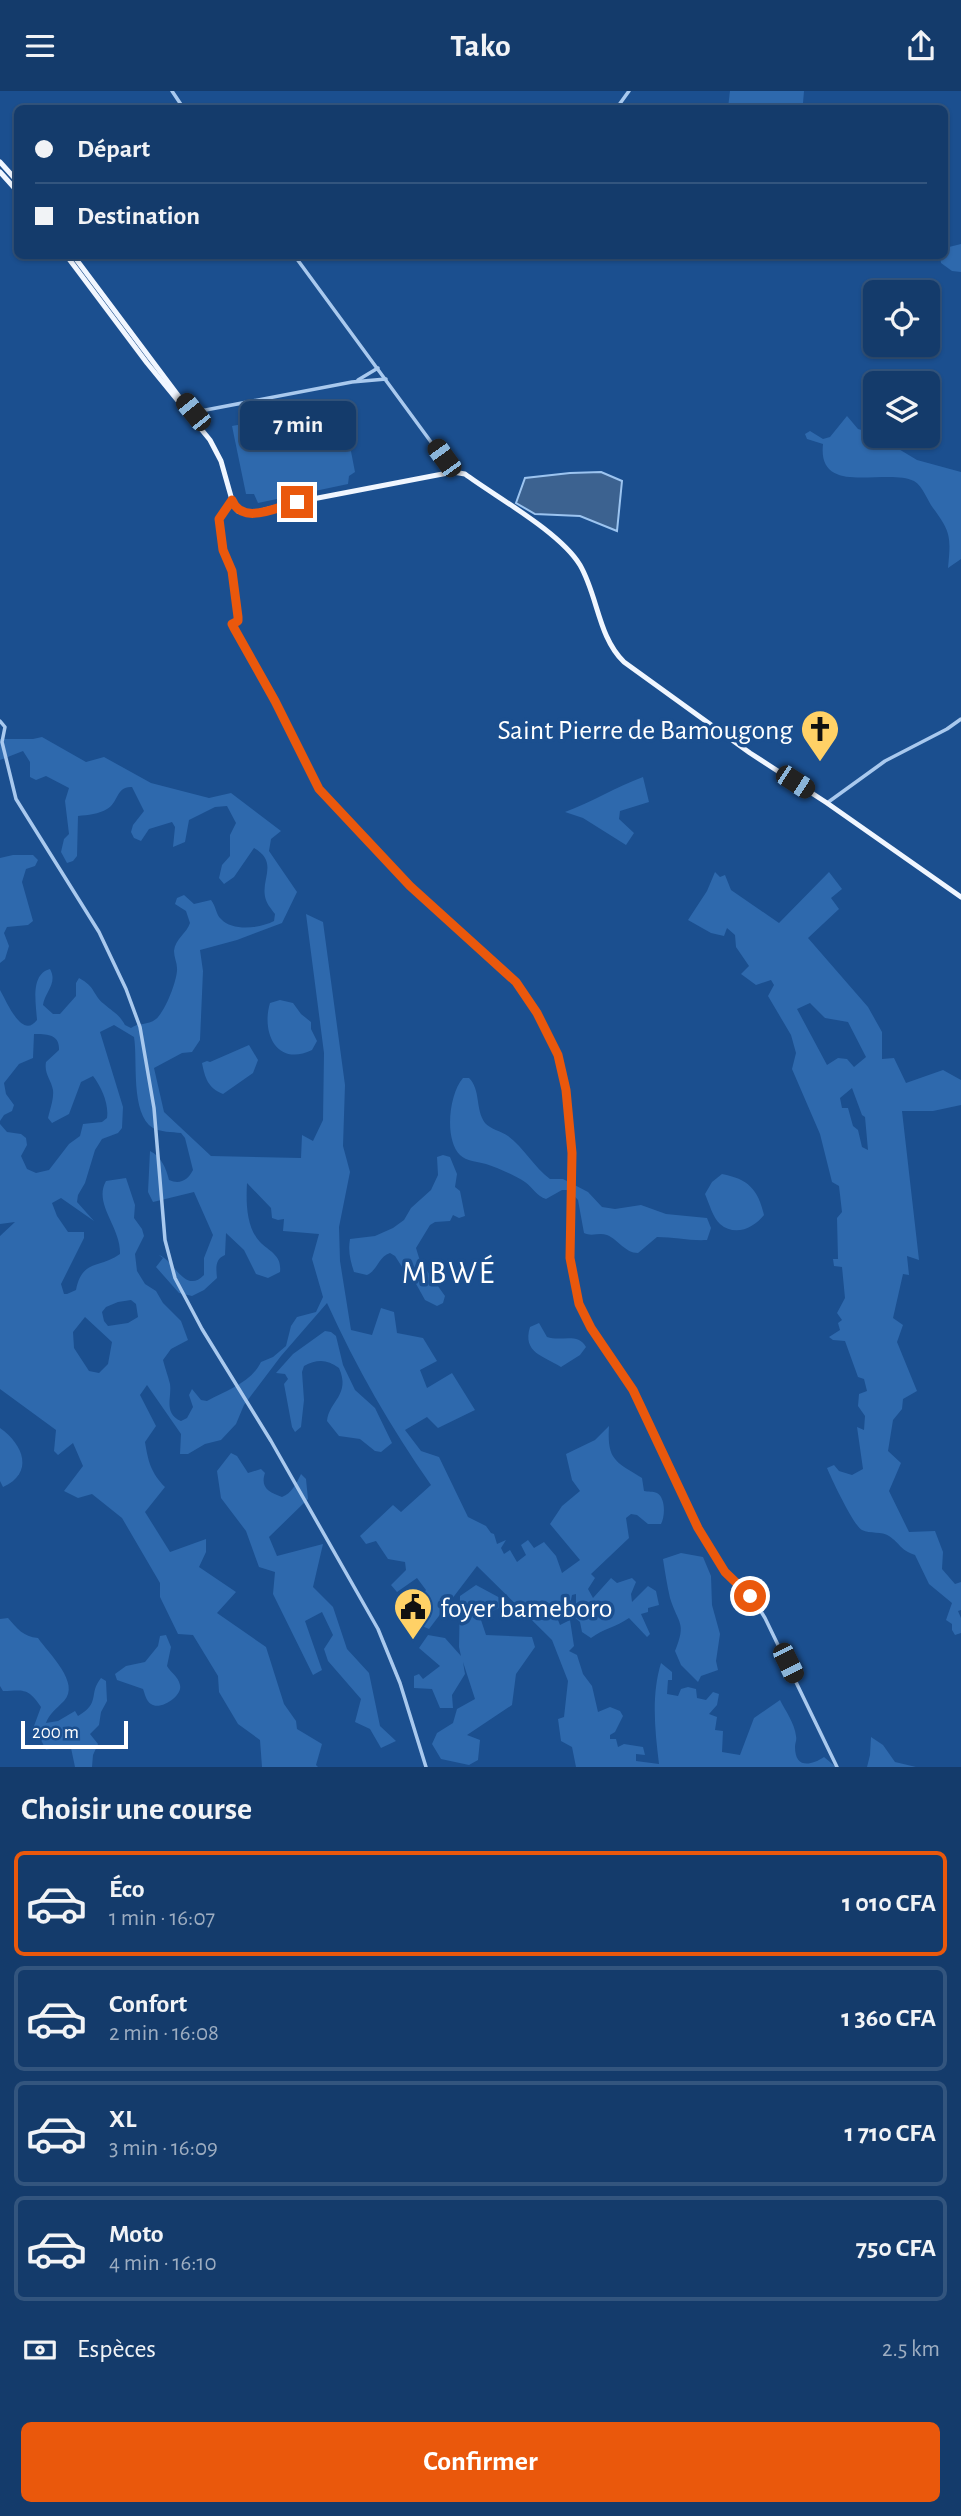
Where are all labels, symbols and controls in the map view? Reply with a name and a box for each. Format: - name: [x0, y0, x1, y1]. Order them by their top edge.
- icon: menu: [21, 27, 59, 65]
- icon: share: [902, 27, 940, 65]
- text: Tako: [450, 30, 511, 62]
- text: Départ: [77, 136, 150, 162]
- text: Destination: [77, 203, 200, 229]
- map controls: [863, 280, 940, 448]
- button: locate: [863, 280, 940, 357]
- button: layers: [863, 371, 940, 448]
- car: [172, 389, 215, 435]
- callout: 7 min: [239, 401, 355, 449]
- text: 7 min: [273, 414, 323, 437]
- car: [424, 435, 465, 481]
- route end: [281, 486, 313, 518]
- church icon: Saint Pierre de Bamougong: [799, 708, 841, 763]
- place label: Saint Pierre de Bamougong: [497, 717, 793, 745]
- car: [772, 762, 819, 802]
- district label: MBWÉ: [402, 1254, 496, 1289]
- route start: [734, 1580, 766, 1612]
- public building icon: foyer bameboro: [392, 1586, 434, 1641]
- place label: foyer bameboro: [440, 1595, 612, 1623]
- car: [770, 1640, 807, 1686]
- scale bar: [21, 1718, 128, 1750]
- text: 200 m: [32, 1723, 79, 1742]
- text: Choisir une course: [21, 1793, 252, 1825]
- icon: car: [25, 1872, 88, 1935]
- text: Éco: [109, 1876, 145, 1902]
- text: 1 010 CFA: [842, 1890, 936, 1916]
- text: 1 min · 16:07: [109, 1907, 215, 1930]
- icon: car: [25, 1987, 88, 2050]
- text: Confort: [109, 1991, 187, 2017]
- text: 1 360 CFA: [841, 2005, 936, 2031]
- text: 2 min · 16:08: [109, 2022, 219, 2045]
- icon: car: [25, 2102, 88, 2165]
- text: XL: [109, 2106, 136, 2132]
- text: 1 710 CFA: [844, 2120, 936, 2146]
- text: 3 min · 16:09: [109, 2137, 218, 2160]
- icon: car: [25, 2217, 88, 2280]
- text: Moto: [109, 2221, 164, 2247]
- text: 750 CFA: [856, 2235, 936, 2261]
- text: 4 min · 16:10: [109, 2252, 217, 2275]
- icon: cash: [21, 2331, 59, 2369]
- text: Espèces: [77, 2336, 156, 2362]
- text: 2.5 km: [882, 2338, 940, 2361]
- button: Confirmer: [21, 2422, 940, 2502]

